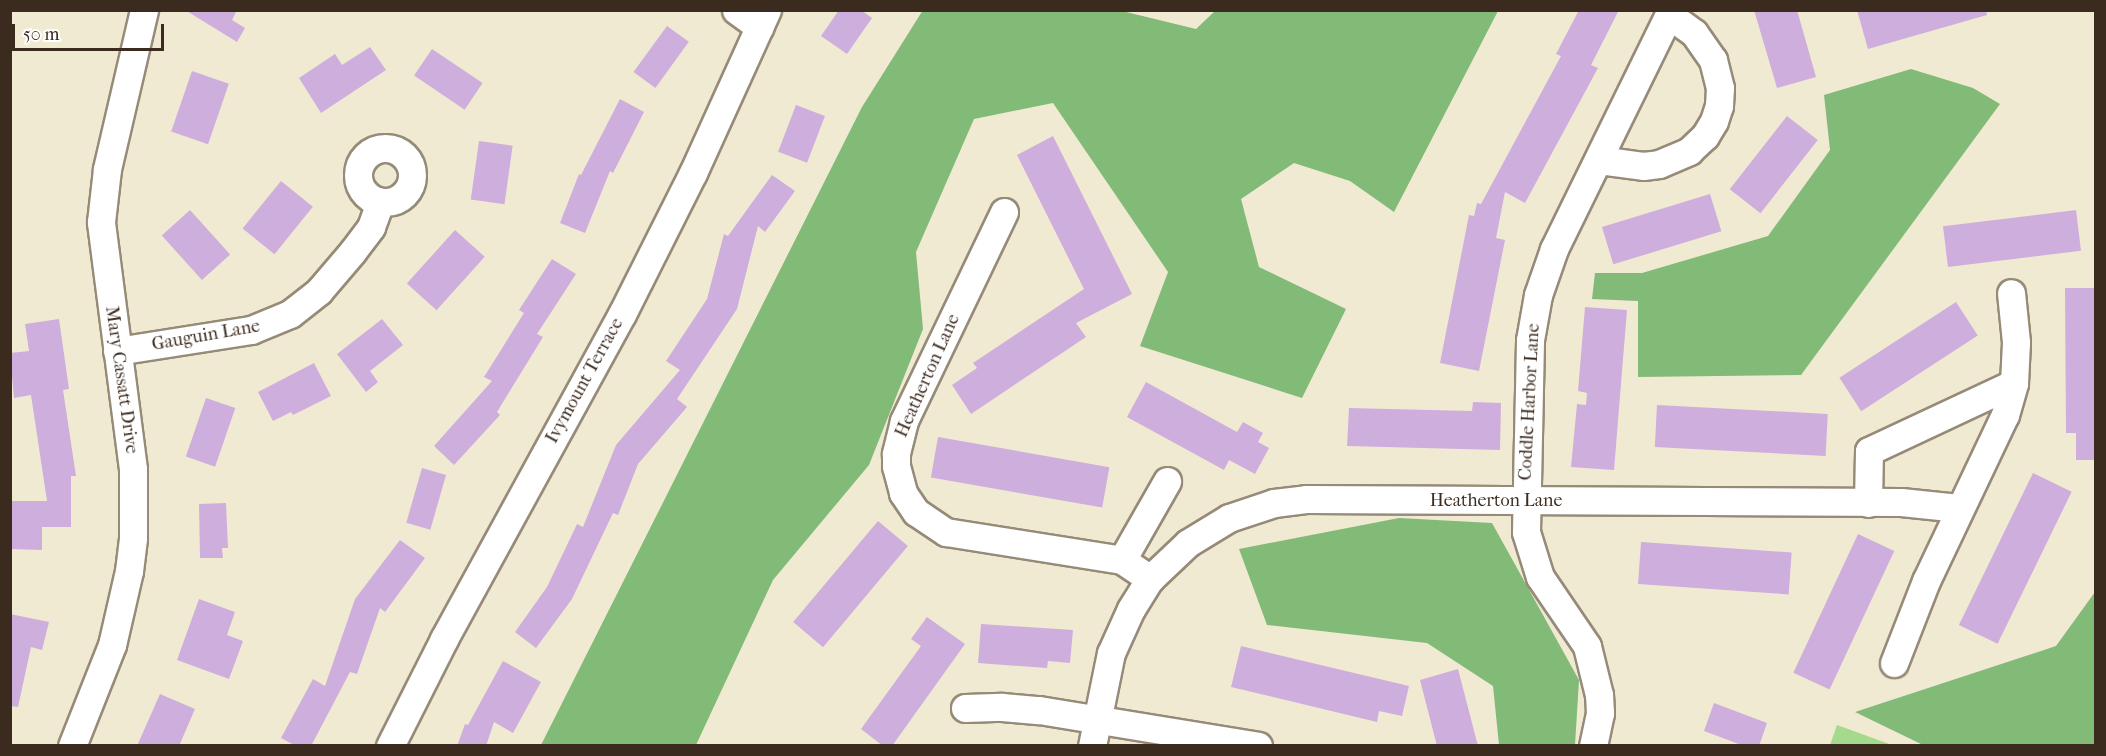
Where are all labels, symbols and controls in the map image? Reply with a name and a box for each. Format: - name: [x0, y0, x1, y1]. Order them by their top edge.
- scale bar: [15, 12, 166, 50]
- text: 50 m: [23, 24, 59, 45]
- street label: Mary Cassatt Drive: [100, 305, 142, 455]
- street label: Heatherton Lane: [891, 311, 965, 441]
- street label: Ivymount Terrace: [542, 315, 628, 447]
- street label: Gauguin Lane: [150, 316, 262, 356]
- street label: Coddle Harbor Lane: [1515, 323, 1545, 481]
- street label: Heatherton Lane: [1430, 490, 1562, 512]

